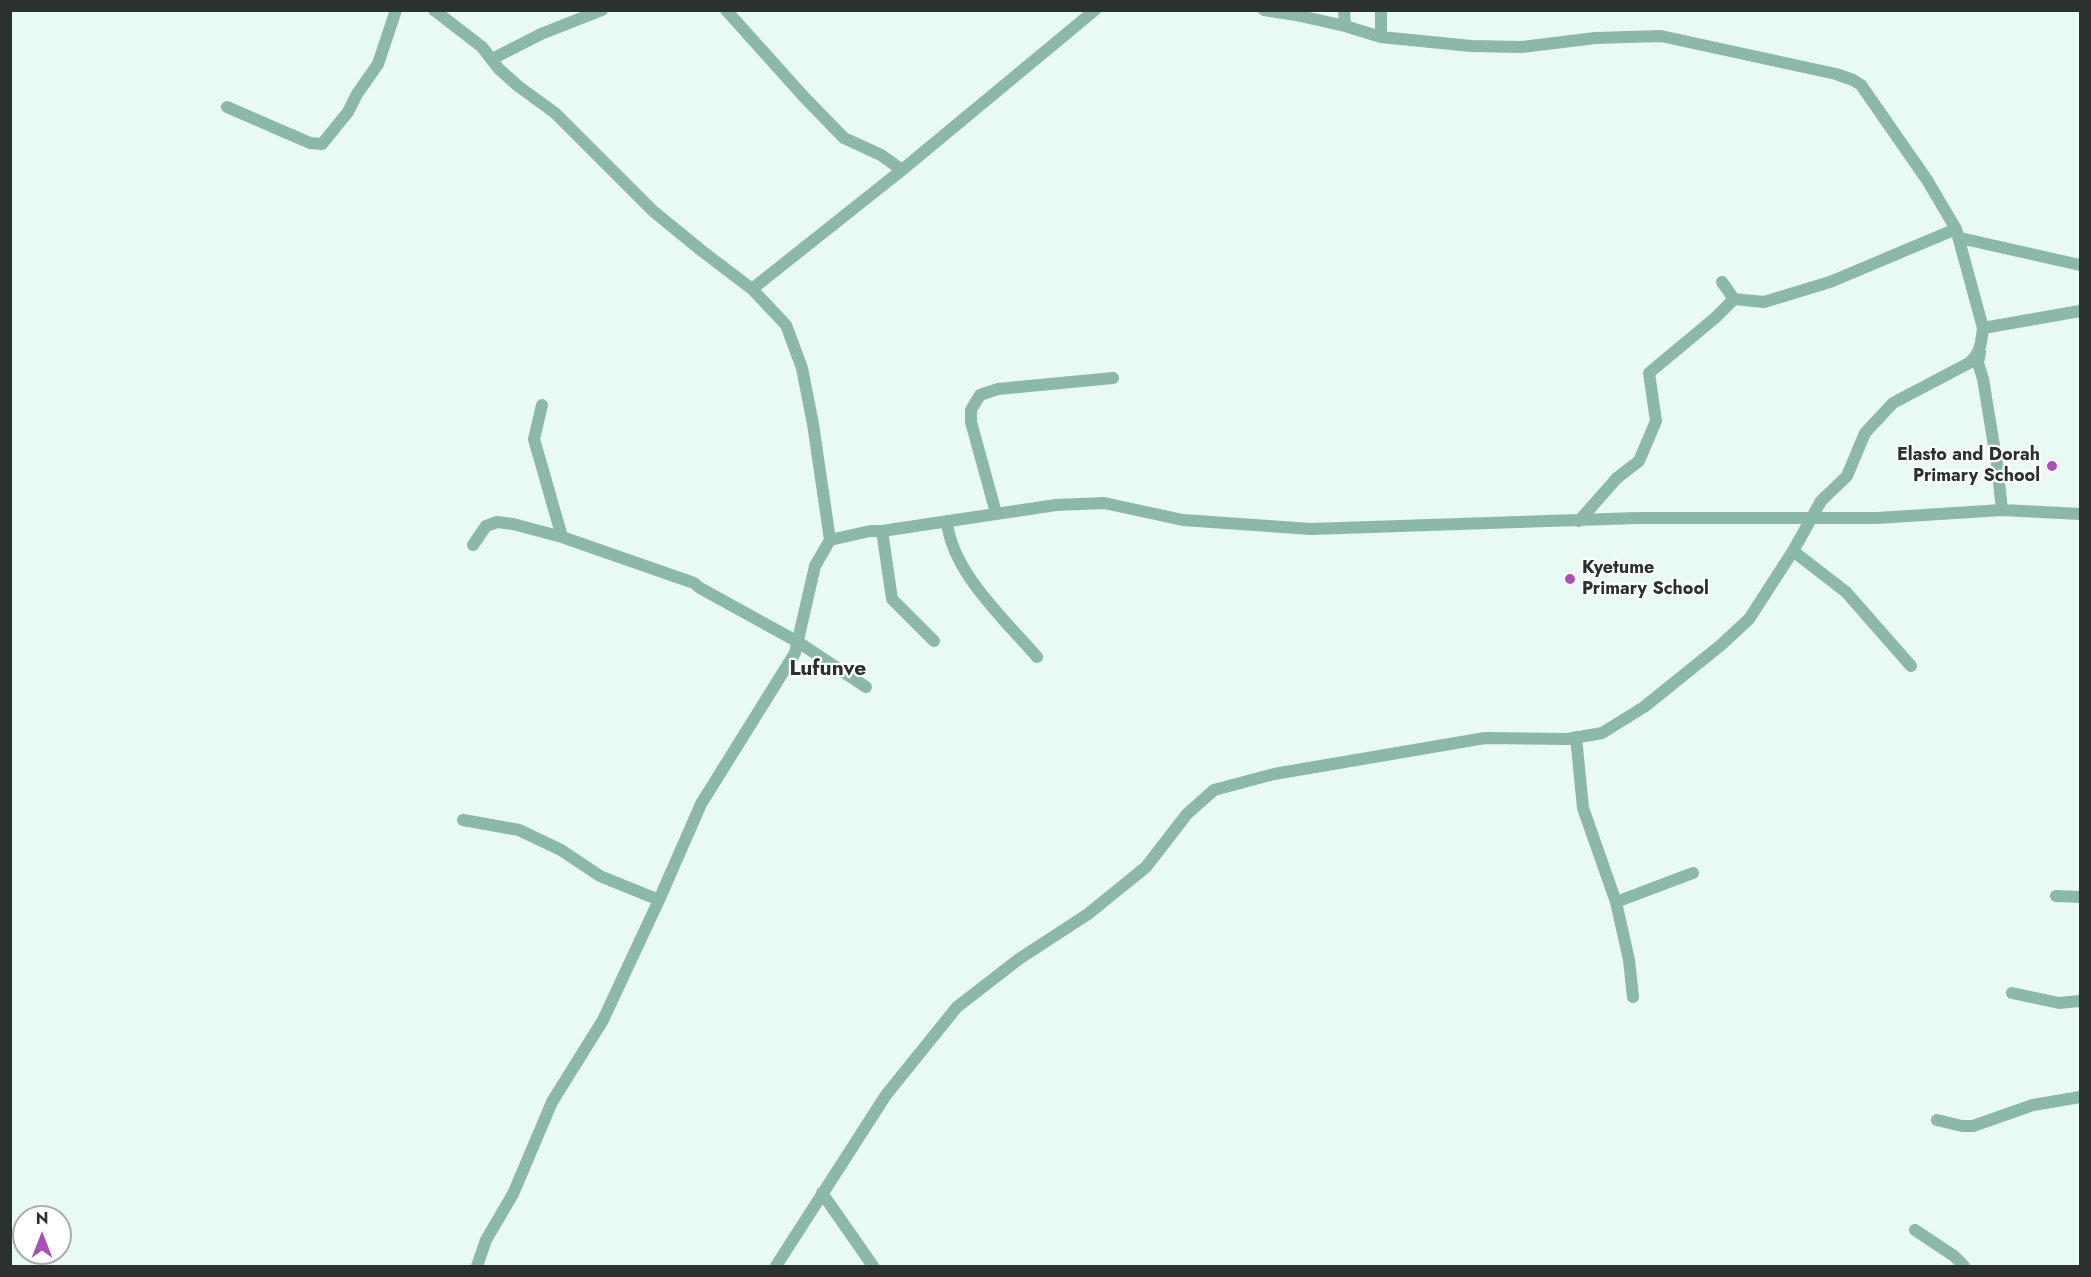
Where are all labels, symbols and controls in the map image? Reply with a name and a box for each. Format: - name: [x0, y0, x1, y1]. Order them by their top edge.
- place label: Elasto and Dorah Primary School: [1897, 445, 2040, 488]
- marker: Elasto and Dorah Primary School: [2045, 459, 2059, 473]
- place label: Kyetume Primary School: [1582, 558, 1709, 600]
- marker: Kyetume Primary School: [1563, 572, 1577, 586]
- district label: Lufunve: [790, 657, 866, 683]
- north arrow: [12, 1205, 72, 1265]
- text: N: [36, 1207, 48, 1230]

